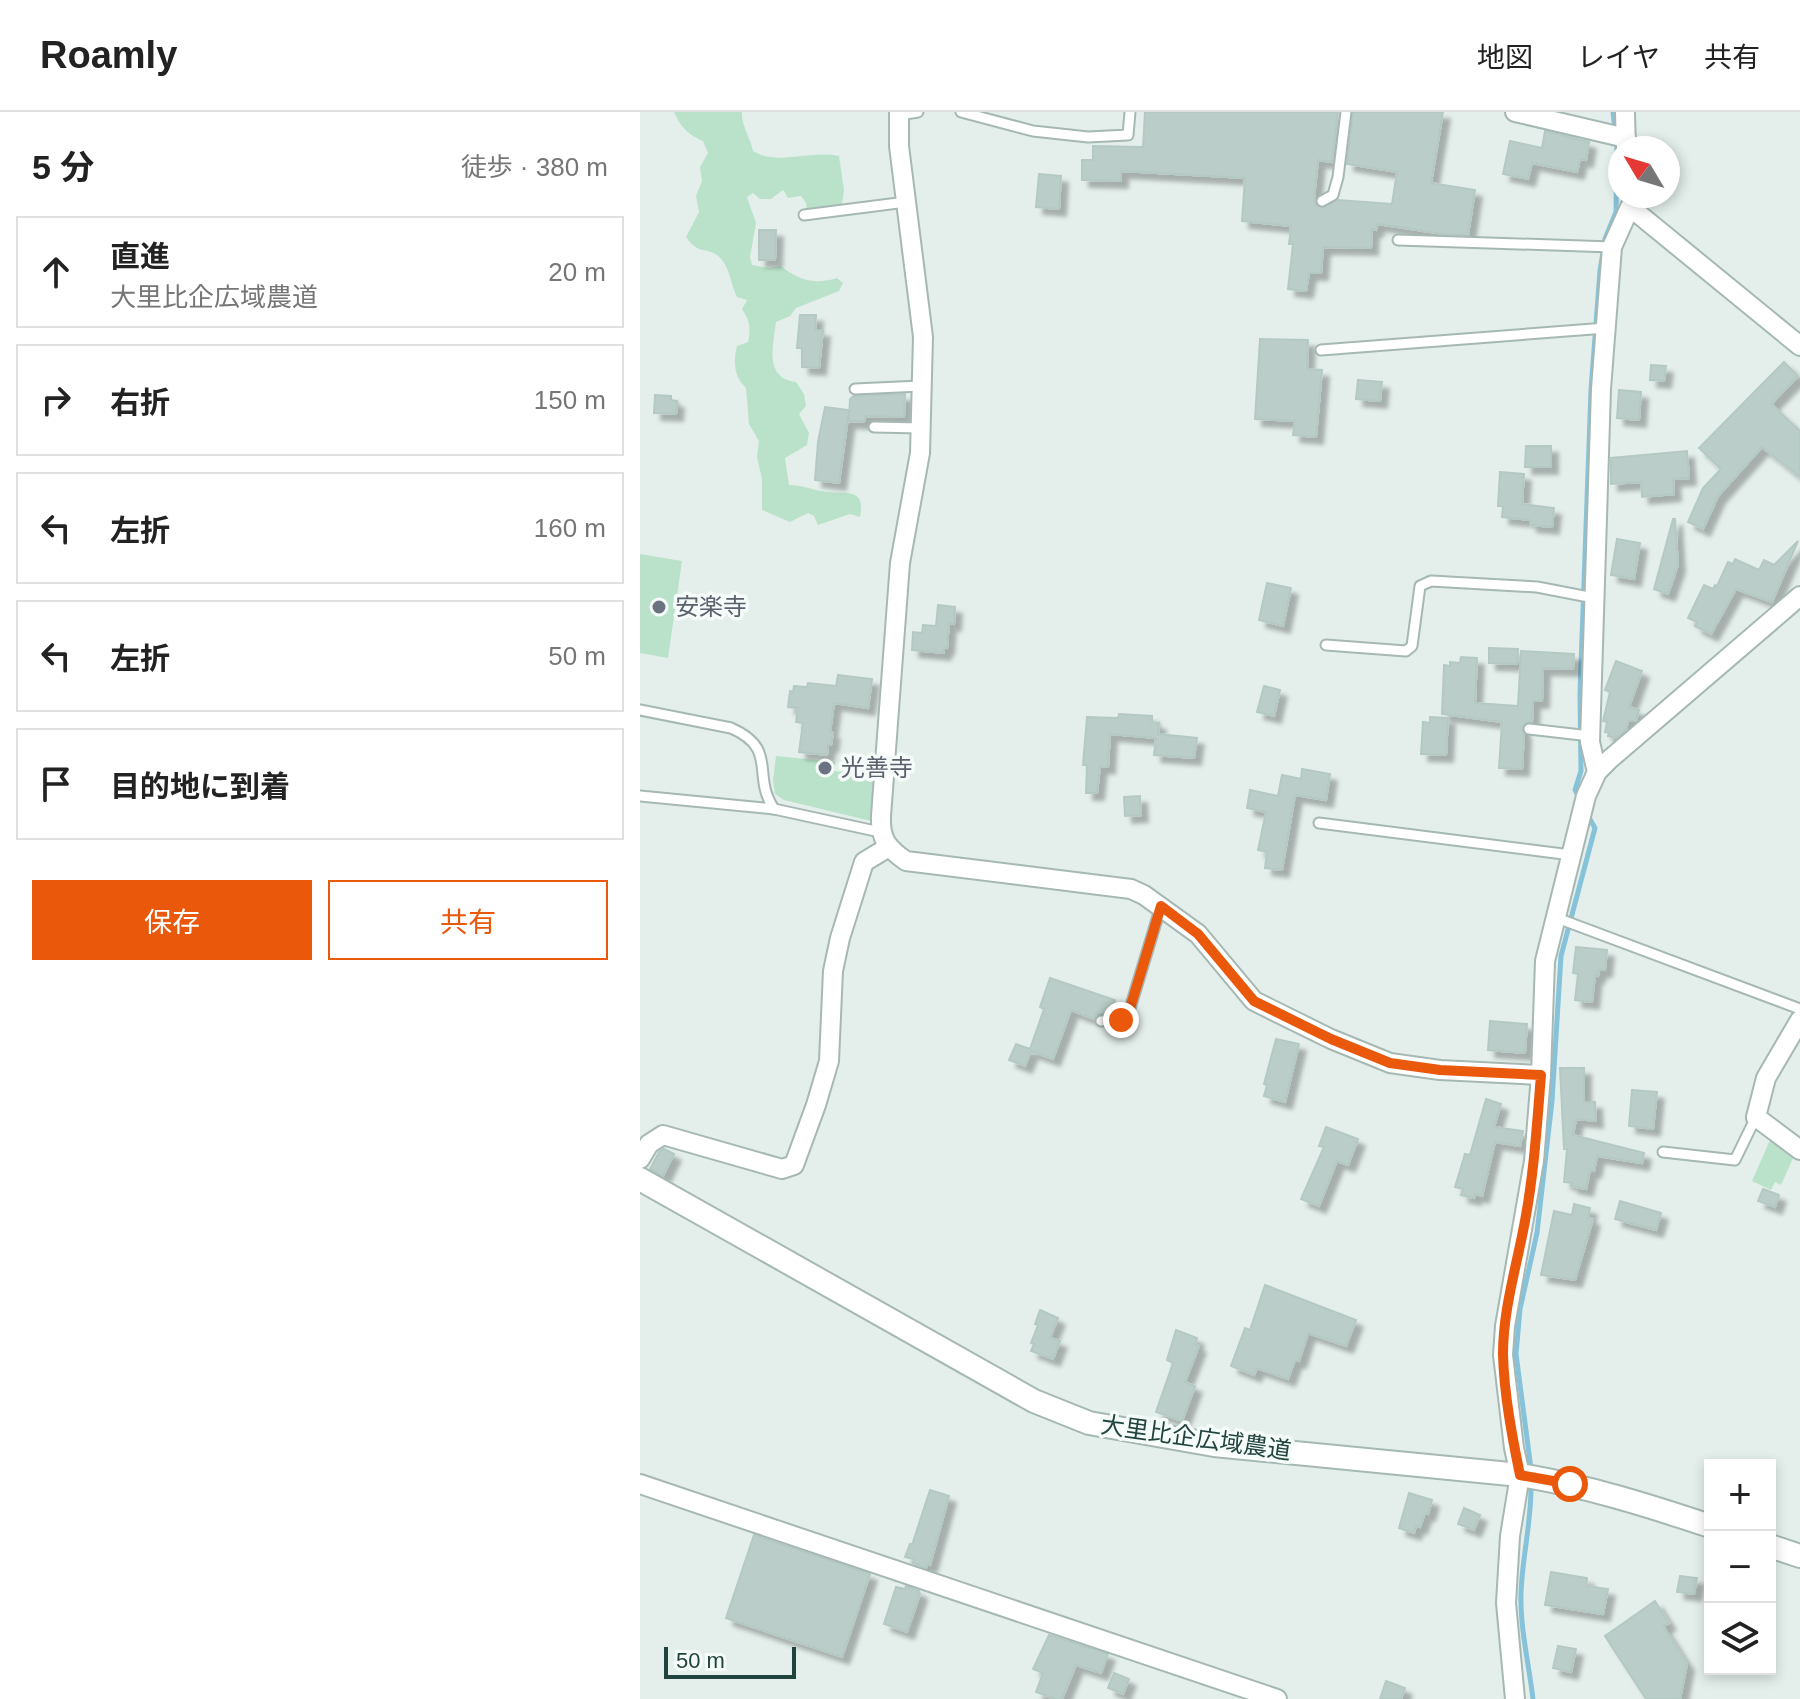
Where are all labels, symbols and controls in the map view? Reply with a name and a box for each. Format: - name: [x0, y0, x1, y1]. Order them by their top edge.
- text: Roamly: [40, 34, 177, 76]
- text: 地図: [1477, 42, 1533, 73]
- text: レイヤ: [1577, 42, 1660, 73]
- text: 共有: [1704, 42, 1760, 73]
- north arrow: [1608, 136, 1680, 208]
- text: 5 分: [32, 148, 94, 186]
- text: 徒歩 · 380 m: [461, 152, 608, 182]
- text: 直進: [110, 240, 170, 273]
- icon: ahead: [34, 250, 78, 294]
- text: 20 m: [548, 257, 606, 287]
- text: 大里比企広域農道: [110, 282, 318, 312]
- icon: right: [34, 378, 78, 422]
- text: 150 m: [534, 385, 606, 415]
- text: 右折: [110, 386, 170, 419]
- icon: left: [34, 506, 78, 550]
- text: 160 m: [534, 513, 606, 543]
- text: 左折: [110, 514, 170, 547]
- place label: 安楽寺: [675, 593, 747, 620]
- marker: 安楽寺: [650, 598, 668, 616]
- icon: left: [34, 634, 78, 678]
- text: 50 m: [548, 641, 606, 671]
- text: 左折: [110, 642, 170, 675]
- place label: 光善寺: [841, 754, 913, 781]
- marker: 光善寺: [816, 759, 834, 777]
- icon: arrive: [34, 762, 78, 806]
- text: 目的地に到着: [110, 770, 290, 803]
- button: 保存: [32, 880, 312, 960]
- button: 共有: [328, 880, 608, 960]
- route end: [1103, 1002, 1139, 1038]
- street label: 大里比企広域農道: [1099, 1411, 1293, 1464]
- map controls: [1704, 1459, 1776, 1675]
- button: +: [1704, 1459, 1776, 1531]
- route start: [1552, 1466, 1588, 1502]
- button: −: [1704, 1531, 1776, 1603]
- button: layers: [1704, 1603, 1776, 1675]
- scale bar: [664, 1643, 796, 1679]
- text: 50 m: [676, 1648, 725, 1673]

